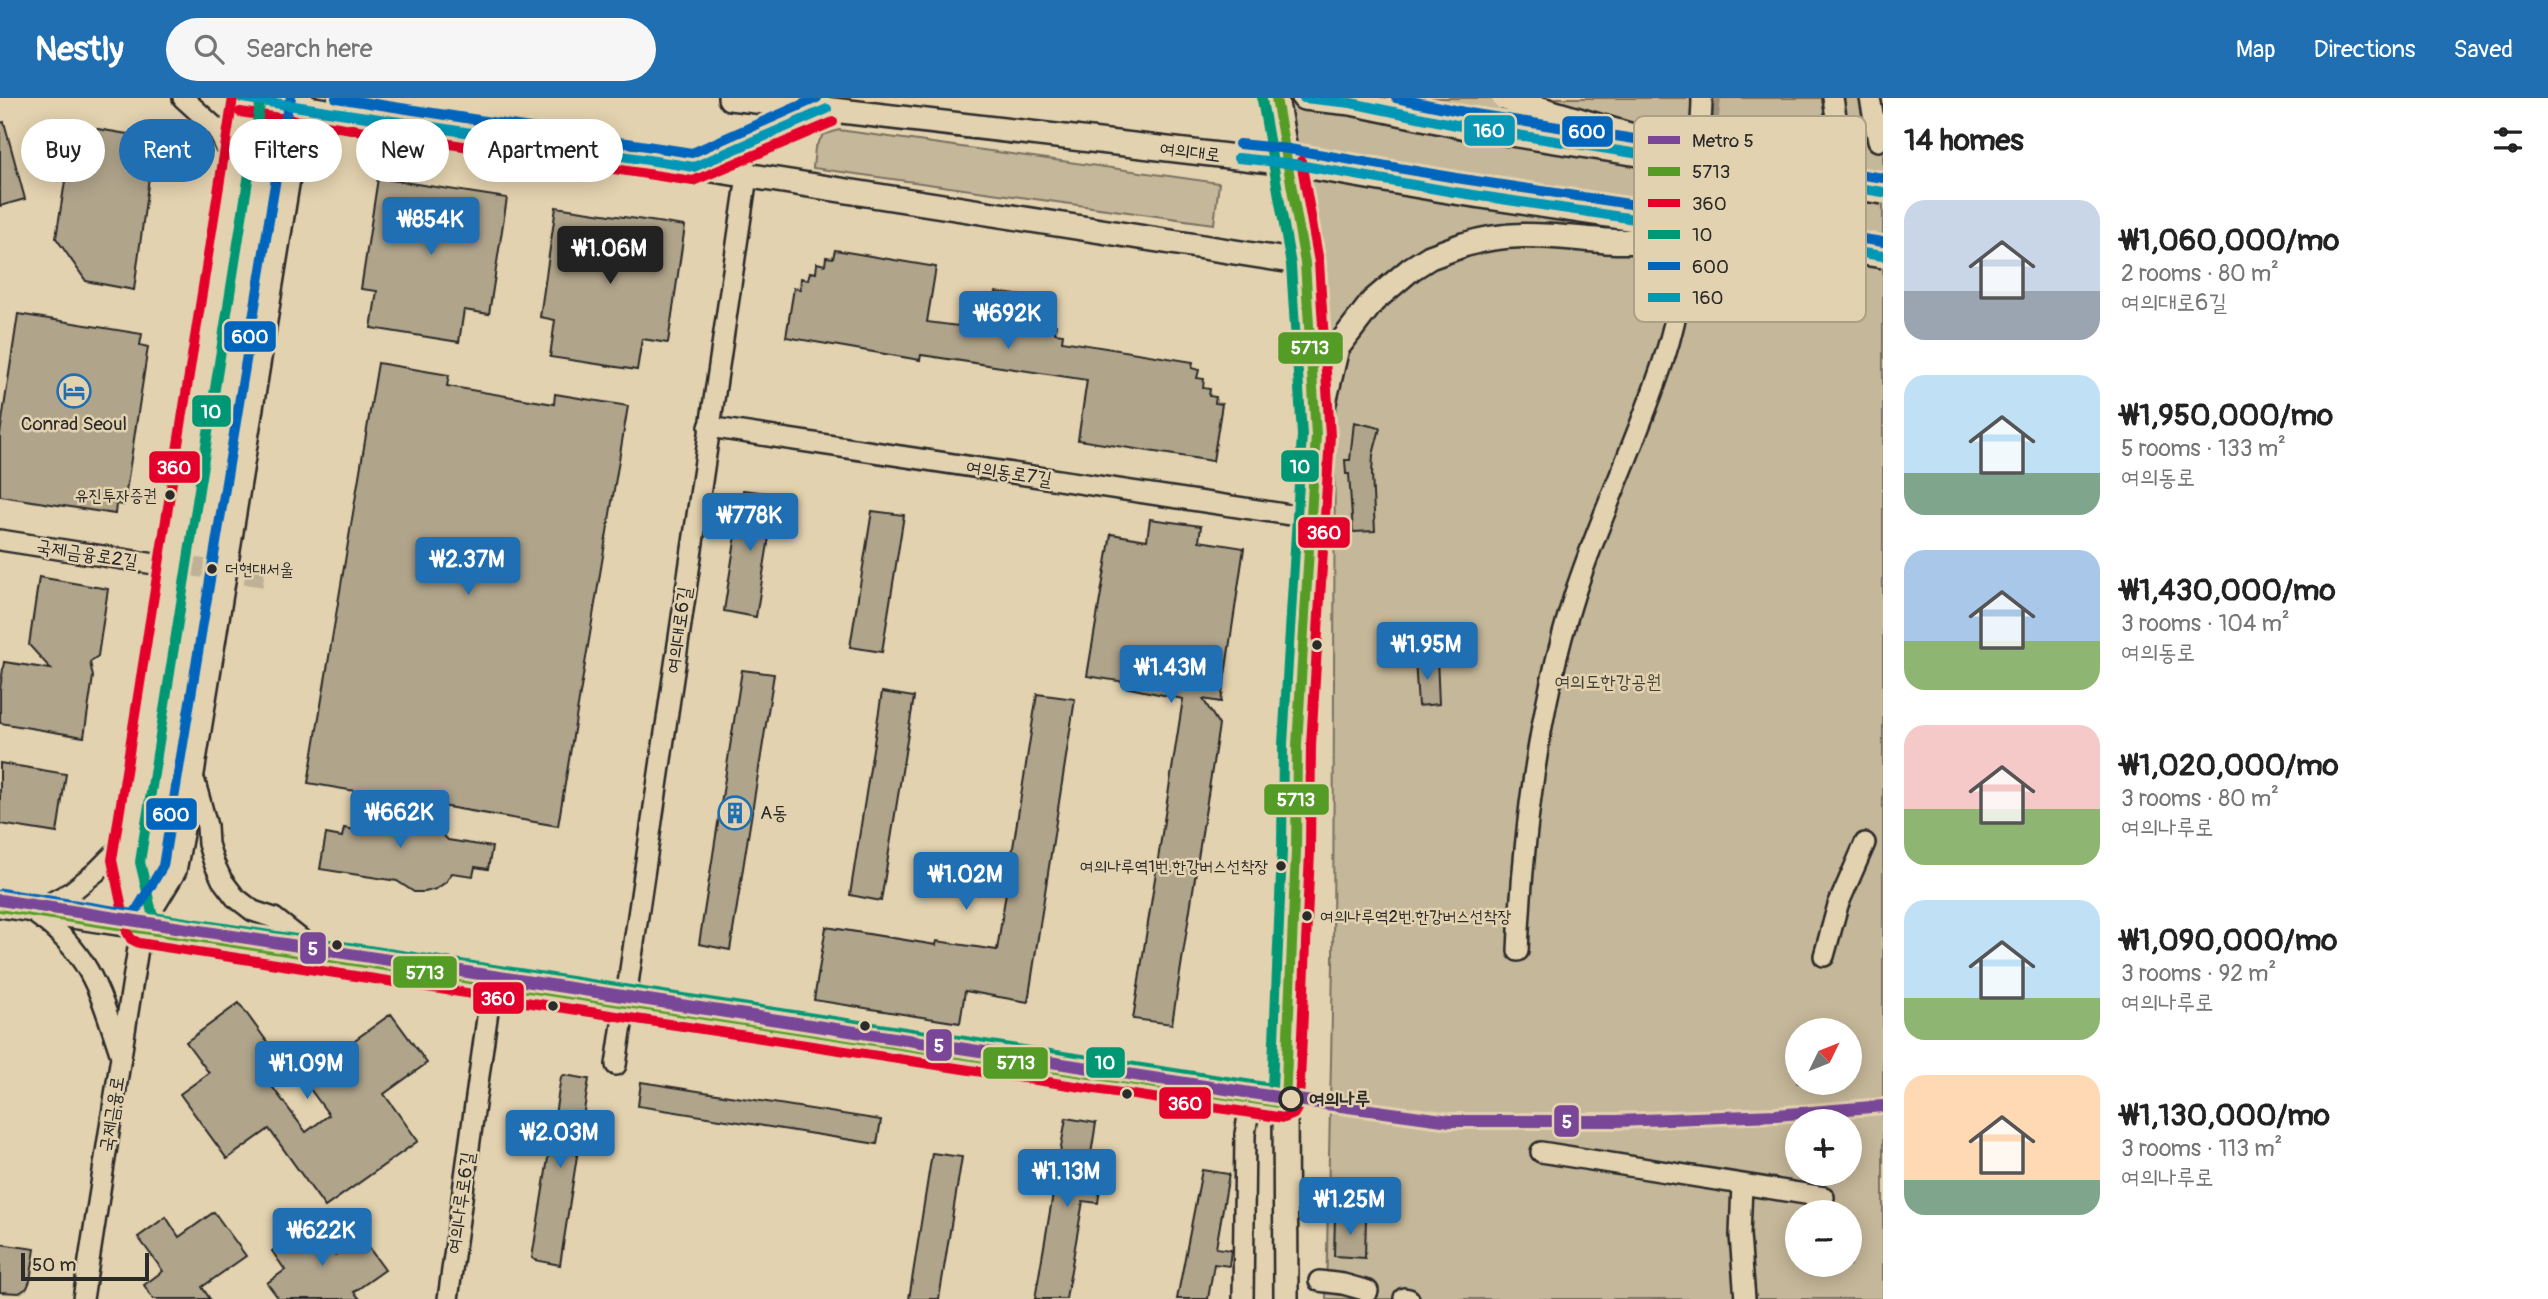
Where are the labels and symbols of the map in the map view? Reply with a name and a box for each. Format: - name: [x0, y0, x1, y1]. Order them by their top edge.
- line badge: 160: [1463, 114, 1516, 147]
- line badge: 600: [1561, 115, 1614, 148]
- legend: [1634, 116, 1866, 322]
- text: 160: [1473, 119, 1505, 143]
- text: 600: [1568, 120, 1606, 144]
- text: Metro 5: [1692, 129, 1754, 153]
- street label: 여의대로: [1158, 136, 1222, 168]
- text: 5713: [1692, 160, 1730, 184]
- text: 360: [1692, 192, 1727, 216]
- pin: ₩854K: [382, 198, 480, 257]
- text: 10: [1692, 223, 1712, 247]
- pin: ₩1.06M: [553, 226, 667, 286]
- text: 600: [1692, 255, 1729, 279]
- text: 160: [1692, 286, 1723, 310]
- pin: ₩692K: [959, 292, 1057, 351]
- line badge: 600: [223, 320, 277, 353]
- text: 600: [231, 325, 269, 349]
- line badge: 5713: [1277, 331, 1344, 365]
- text: 5713: [1291, 336, 1329, 360]
- hotel icon: Conrad Seoul: [55, 372, 93, 410]
- line badge: 10: [191, 394, 232, 428]
- text: 10: [201, 400, 221, 424]
- place label: Conrad Seoul: [21, 412, 127, 436]
- line badge: 10: [1280, 449, 1320, 483]
- line badge: 360: [148, 450, 201, 484]
- street label: 여의동로7길: [964, 454, 1054, 492]
- text: 10: [1290, 455, 1310, 479]
- text: 360: [157, 456, 191, 480]
- place label: 유진투자증권: [75, 485, 157, 506]
- marker: 유진투자증권: [163, 488, 177, 502]
- pin: ₩778K: [701, 494, 799, 553]
- line badge: 360: [1297, 516, 1351, 549]
- text: 360: [1307, 521, 1341, 545]
- street label: 국제금융로2길: [35, 534, 139, 574]
- pin: ₩2.37M: [411, 538, 525, 597]
- place label: 더현대서울: [225, 559, 293, 580]
- marker: 더현대서울: [205, 562, 219, 576]
- street label: 여의대로6길: [661, 585, 697, 675]
- pin: ₩1.95M: [1370, 622, 1484, 682]
- unlabelled marker: [1310, 638, 1324, 652]
- pin: ₩1.43M: [1114, 646, 1228, 705]
- park label: 여의도한강공원: [1554, 670, 1662, 694]
- line badge: 5713: [1263, 783, 1330, 816]
- text: 5713: [1277, 788, 1315, 812]
- pin: ₩662K: [351, 790, 449, 850]
- building icon: A동: [716, 794, 754, 832]
- line badge: 600: [145, 797, 198, 831]
- place label: A동: [760, 801, 788, 825]
- text: 600: [152, 803, 190, 827]
- pin: ₩1.02M: [909, 852, 1023, 912]
- place label: 여의나루역1번.한강버스선착장: [1080, 856, 1268, 877]
- marker: 여의나루역1번.한강버스선착장: [1274, 859, 1288, 873]
- place label: 여의나루역2번.한강버스선착장: [1320, 906, 1511, 927]
- marker: 여의나루역2번.한강버스선착장: [1300, 909, 1314, 923]
- line badge: 5: [299, 931, 327, 965]
- text: 5: [308, 937, 318, 961]
- unlabelled marker: [330, 938, 344, 952]
- line badge: 5713: [392, 955, 458, 989]
- text: 5713: [406, 961, 444, 985]
- line badge: 360: [472, 981, 525, 1015]
- text: 360: [481, 987, 515, 1011]
- unlabelled marker: [546, 999, 560, 1013]
- north arrow: [1785, 1018, 1862, 1096]
- unlabelled marker: [858, 1019, 872, 1033]
- line badge: 5: [925, 1028, 953, 1062]
- text: 5: [934, 1034, 944, 1058]
- pin: ₩1.09M: [250, 1042, 364, 1101]
- line badge: 5713: [982, 1046, 1049, 1080]
- line badge: 10: [1085, 1046, 1126, 1079]
- text: 5713: [997, 1051, 1035, 1075]
- text: 10: [1095, 1051, 1115, 1075]
- street label: 국제금융로: [94, 1074, 130, 1154]
- line badge: 360: [1158, 1086, 1212, 1120]
- unlabelled marker: [1120, 1087, 1134, 1101]
- marker: 여의나루: [1279, 1087, 1303, 1111]
- place label: 여의나루: [1309, 1087, 1370, 1111]
- text: 360: [1168, 1092, 1202, 1116]
- line badge: 5: [1553, 1104, 1580, 1138]
- pin: ₩2.03M: [503, 1110, 617, 1170]
- text: 5: [1562, 1110, 1572, 1134]
- street label: 여의나루로6길: [442, 1150, 480, 1256]
- pin: ₩1.13M: [1010, 1150, 1124, 1209]
- pin: ₩1.25M: [1293, 1178, 1407, 1237]
- pin: ₩622K: [273, 1208, 371, 1268]
- scale bar: [21, 1250, 149, 1282]

